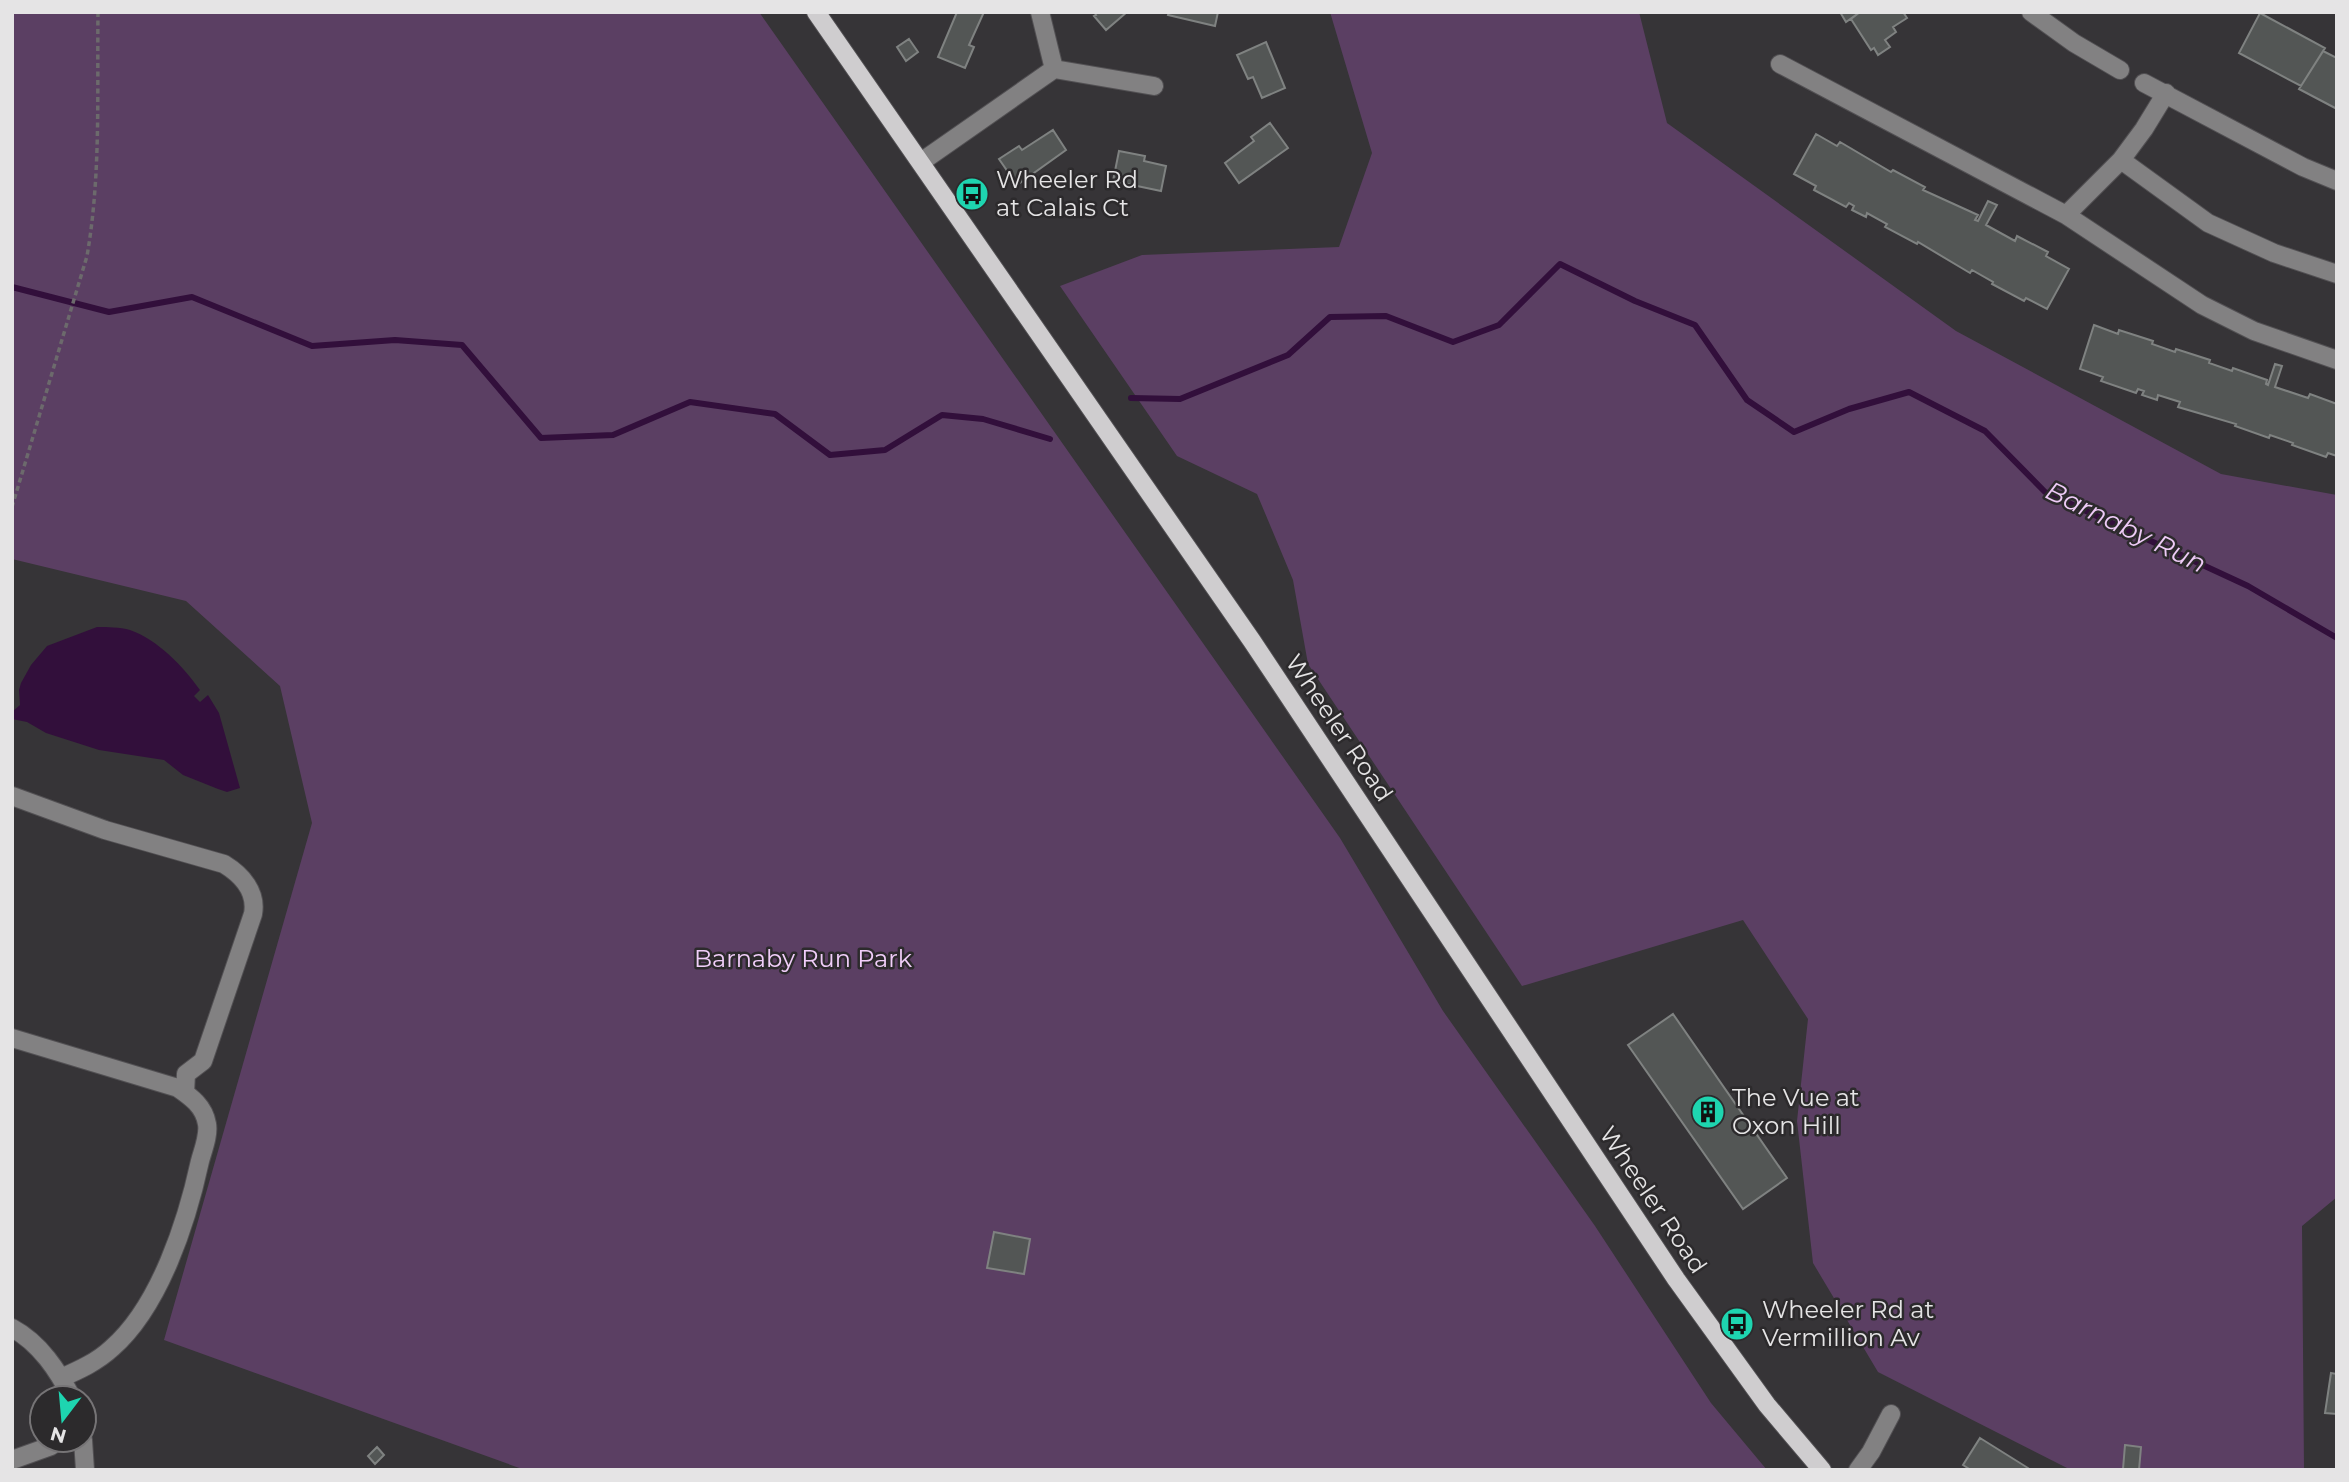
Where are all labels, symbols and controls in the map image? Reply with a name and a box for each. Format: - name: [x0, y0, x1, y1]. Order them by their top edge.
- place label: Wheeler Rd at Calais Ct: [996, 165, 1138, 222]
- bus stop icon: Wheeler Rd at Calais Ct: [953, 175, 991, 213]
- water label: Barnaby Run: [2040, 474, 2212, 580]
- street label: Wheeler Road: [1280, 649, 1399, 807]
- park label: Barnaby Run Park: [694, 944, 913, 973]
- place label: The Vue at Oxon Hill: [1732, 1083, 1860, 1140]
- building icon: The Vue at Oxon Hill: [1689, 1093, 1727, 1131]
- street label: Wheeler Road: [1594, 1121, 1713, 1279]
- place label: Wheeler Rd at Vermillion Av: [1762, 1295, 1934, 1352]
- bus stop icon: Wheeler Rd at Vermillion Av: [1718, 1305, 1756, 1343]
- north arrow: [28, 1384, 98, 1454]
- text: N: [48, 1422, 69, 1448]

